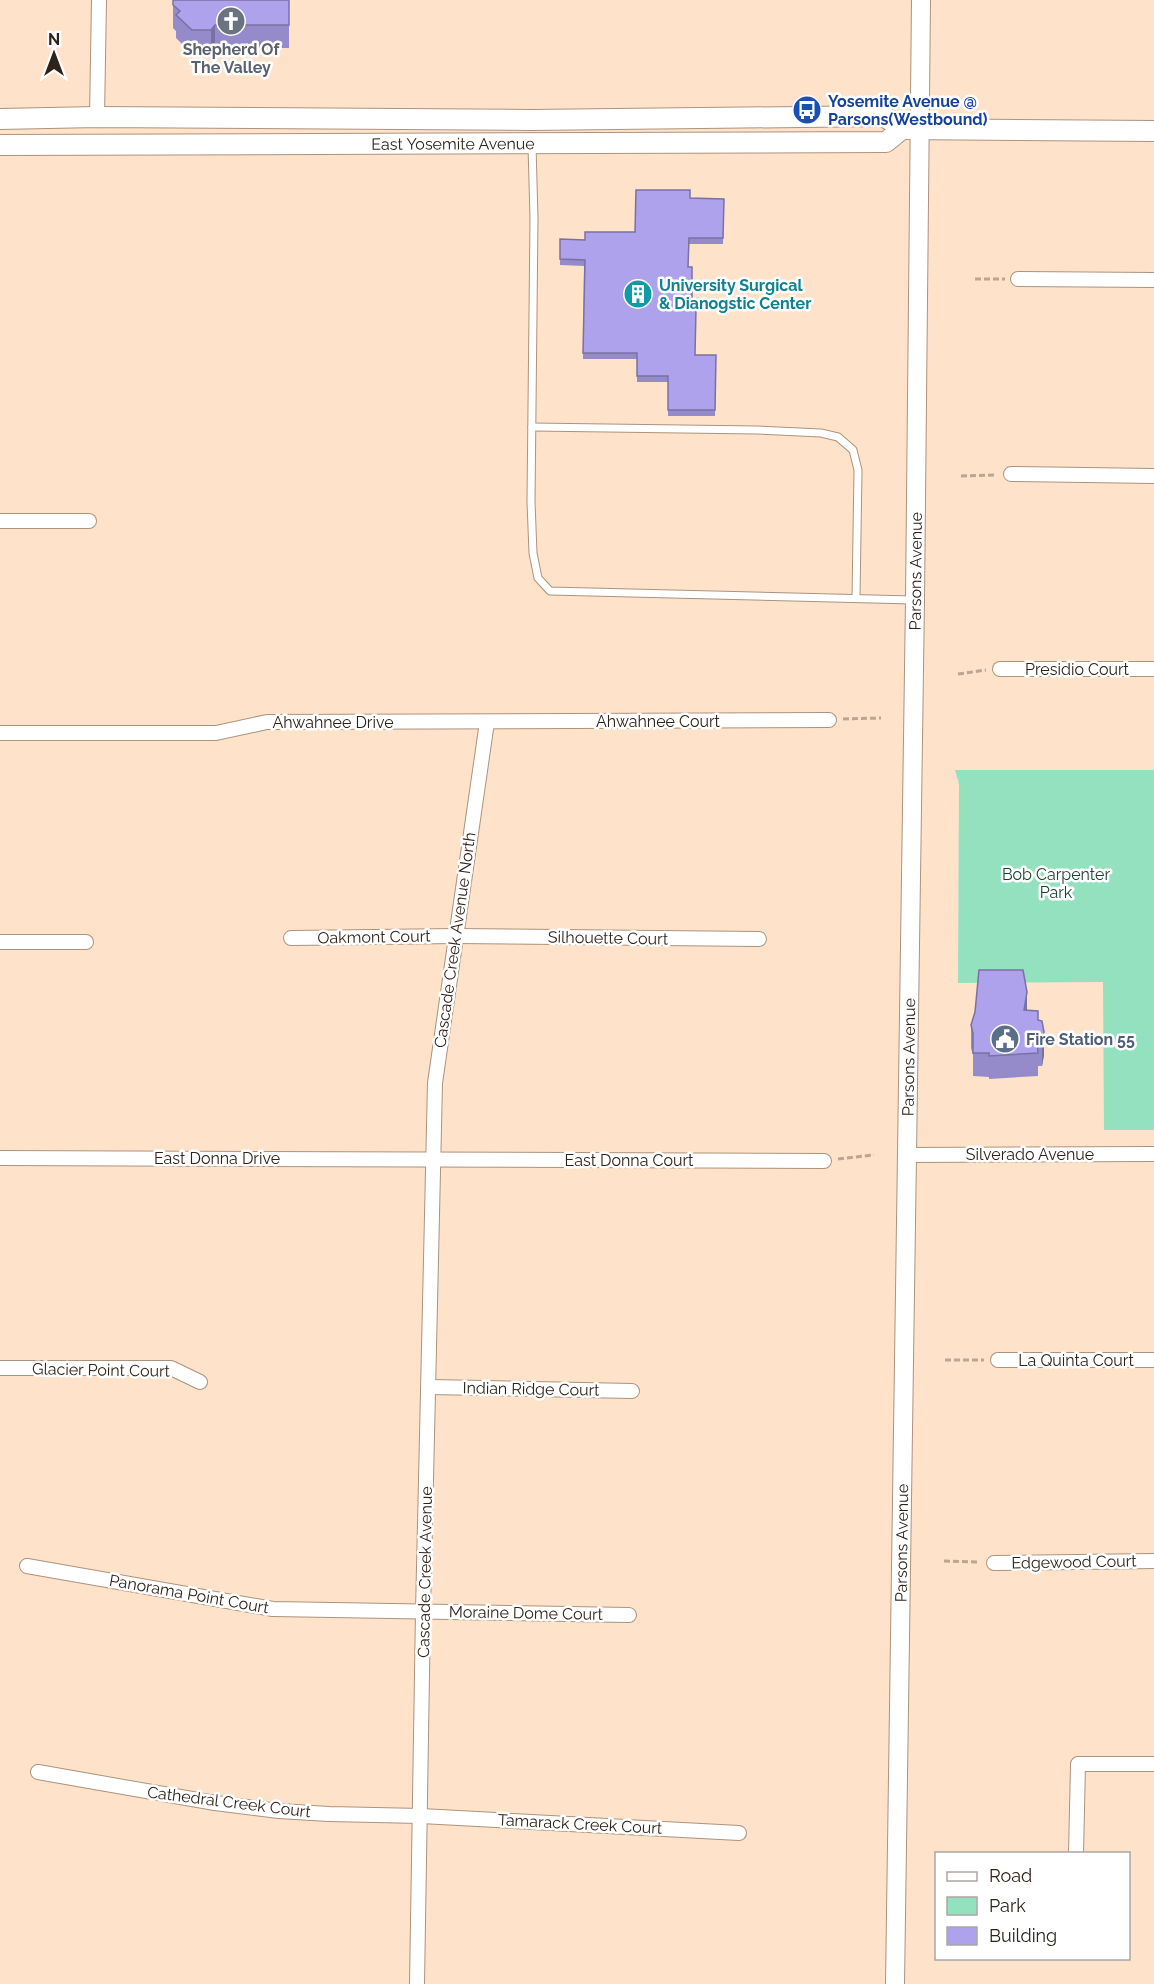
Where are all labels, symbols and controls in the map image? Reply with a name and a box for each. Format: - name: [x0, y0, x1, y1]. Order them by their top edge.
- church icon: Shepherd Of The Valley: [215, 5, 247, 37]
- north arrow: [24, 24, 84, 84]
- text: N: [48, 30, 60, 49]
- place label: Shepherd Of The Valley: [183, 40, 280, 77]
- place label: Yosemite Avenue @ Parsons(Westbound): [828, 92, 988, 129]
- bus stop icon: Yosemite Avenue @ Parsons(Westbound): [791, 94, 823, 126]
- street label: East Yosemite Avenue: [371, 134, 535, 153]
- place label: University Surgical & Dianogstic Center: [659, 276, 811, 313]
- building icon: University Surgical & Dianogstic Center: [622, 278, 654, 310]
- street label: Parsons Avenue: [905, 512, 925, 630]
- street label: Presidio Court: [1025, 660, 1130, 679]
- street label: Ahwahnee Court: [596, 712, 721, 731]
- street label: Ahwahnee Drive: [272, 713, 394, 732]
- street label: Cascade Creek Avenue North: [430, 831, 480, 1049]
- park label: Bob Carpenter Park: [1002, 865, 1110, 902]
- street label: Oakmont Court: [317, 927, 431, 947]
- street label: Silhouette Court: [548, 927, 669, 949]
- street label: Parsons Avenue: [898, 998, 919, 1116]
- public building icon: Fire Station 55: [989, 1023, 1021, 1055]
- place label: Fire Station 55: [1026, 1030, 1135, 1049]
- street label: Silverado Avenue: [966, 1145, 1094, 1164]
- street label: East Donna Drive: [154, 1149, 280, 1168]
- street label: East Donna Court: [565, 1151, 694, 1170]
- street label: La Quinta Court: [1018, 1351, 1134, 1370]
- street label: Glacier Point Court: [32, 1359, 171, 1381]
- street label: Indian Ridge Court: [462, 1378, 600, 1400]
- street label: Parsons Avenue: [891, 1484, 912, 1602]
- street label: Cascade Creek Avenue: [414, 1486, 436, 1658]
- street label: Edgewood Court: [1011, 1551, 1137, 1573]
- street label: Panorama Point Court: [108, 1571, 271, 1618]
- street label: Moraine Dome Court: [449, 1602, 604, 1624]
- street label: Cathedral Creek Court: [146, 1783, 312, 1822]
- street label: Tamarack Creek Court: [497, 1810, 663, 1838]
- legend: [935, 1852, 1130, 1960]
- text: Road: [989, 1865, 1032, 1886]
- text: Park: [989, 1895, 1026, 1916]
- text: Building: [989, 1925, 1057, 1946]

